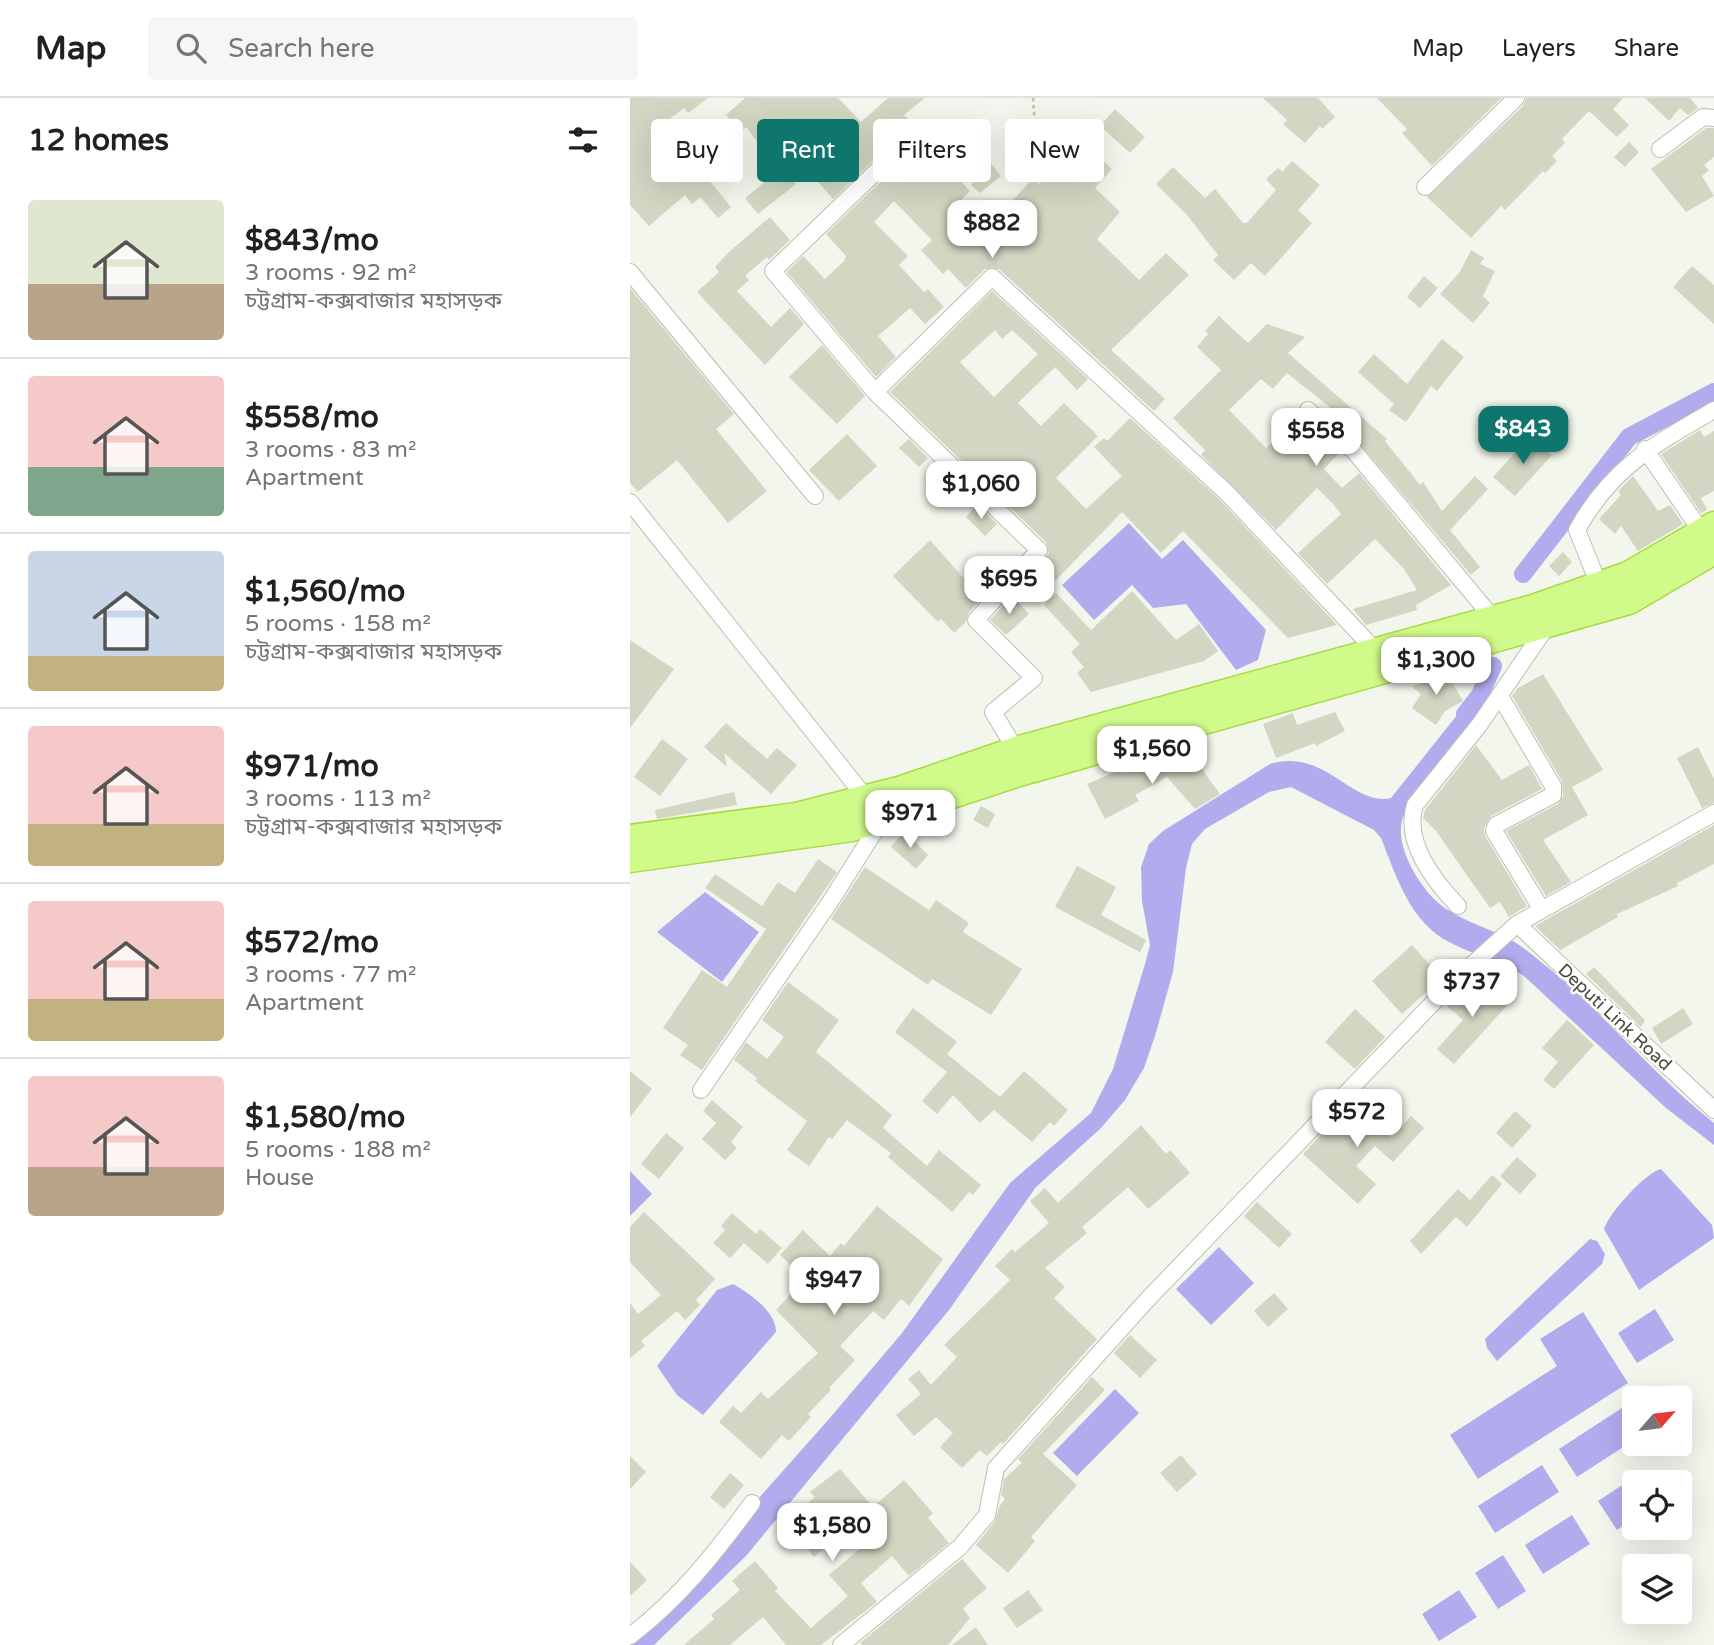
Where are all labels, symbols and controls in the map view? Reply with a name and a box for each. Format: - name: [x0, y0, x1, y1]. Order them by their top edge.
- search box: [148, 17, 638, 80]
- text: Map: [35, 29, 106, 68]
- icon: search: [172, 29, 210, 67]
- text: Search here: [228, 33, 374, 64]
- text: Map: [1412, 34, 1464, 63]
- text: Layers: [1502, 34, 1576, 63]
- text: Share: [1614, 34, 1679, 63]
- chip: Buy: [651, 119, 743, 182]
- chip: Rent: [757, 119, 859, 182]
- chip: Filters: [873, 119, 991, 182]
- chip: New: [1005, 119, 1104, 182]
- icon: filters: [564, 121, 602, 159]
- text: 12 homes: [28, 122, 169, 159]
- pin: $882: [951, 200, 1033, 260]
- text: $882: [963, 209, 1021, 237]
- text: $843/mo: [245, 222, 379, 259]
- icon: home: [84, 228, 168, 312]
- text: 3 rooms · 92 m²: [245, 259, 416, 287]
- text: চট্টগ্রাম-কক্সবাজার মহাসড়ক: [245, 287, 502, 315]
- text: $558/mo: [245, 399, 379, 436]
- icon: home: [84, 404, 168, 488]
- pin: $843: [1482, 406, 1564, 466]
- pin: $558: [1275, 408, 1357, 468]
- text: $843: [1494, 415, 1552, 443]
- text: $558: [1287, 417, 1345, 445]
- text: 3 rooms · 83 m²: [245, 436, 416, 464]
- pin: $1,060: [924, 462, 1038, 521]
- text: Apartment: [245, 464, 364, 492]
- text: $1,060: [942, 470, 1020, 498]
- pin: $695: [968, 556, 1050, 616]
- text: $695: [980, 565, 1038, 593]
- text: $1,560/mo: [245, 573, 405, 610]
- icon: home: [84, 579, 168, 663]
- text: 5 rooms · 158 m²: [245, 610, 431, 638]
- text: চট্টগ্রাম-কক্সবাজার মহাসড়ক: [245, 638, 502, 666]
- pin: $1,300: [1379, 638, 1493, 697]
- text: $1,300: [1397, 646, 1475, 674]
- pin: $1,560: [1095, 726, 1209, 786]
- text: $1,560: [1113, 735, 1191, 763]
- text: $971/mo: [245, 748, 379, 785]
- icon: home: [84, 754, 168, 838]
- text: 3 rooms · 113 m²: [245, 785, 431, 813]
- pin: $971: [869, 790, 951, 850]
- text: $971: [881, 799, 939, 827]
- text: চট্টগ্রাম-কক্সবাজার মহাসড়ক: [245, 813, 502, 841]
- text: $572/mo: [245, 924, 379, 961]
- icon: home: [84, 929, 168, 1013]
- street label: Deputi Link Road: [1554, 959, 1676, 1075]
- pin: $737: [1431, 960, 1513, 1019]
- text: 3 rooms · 77 m²: [245, 961, 416, 989]
- text: $737: [1443, 968, 1501, 996]
- text: Apartment: [245, 989, 364, 1017]
- pin: $572: [1316, 1090, 1398, 1149]
- text: $572: [1328, 1098, 1386, 1126]
- text: $1,580/mo: [245, 1099, 405, 1136]
- icon: home: [84, 1104, 168, 1188]
- text: 5 rooms · 188 m²: [245, 1136, 431, 1164]
- text: House: [245, 1164, 314, 1192]
- pin: $947: [793, 1258, 875, 1317]
- text: $947: [805, 1266, 863, 1294]
- north arrow: [1622, 1386, 1692, 1456]
- map controls: [1622, 1386, 1692, 1624]
- button: locate: [1622, 1470, 1692, 1540]
- pin: $1,580: [775, 1504, 889, 1563]
- text: $1,580: [793, 1512, 871, 1540]
- button: layers: [1622, 1554, 1692, 1624]

